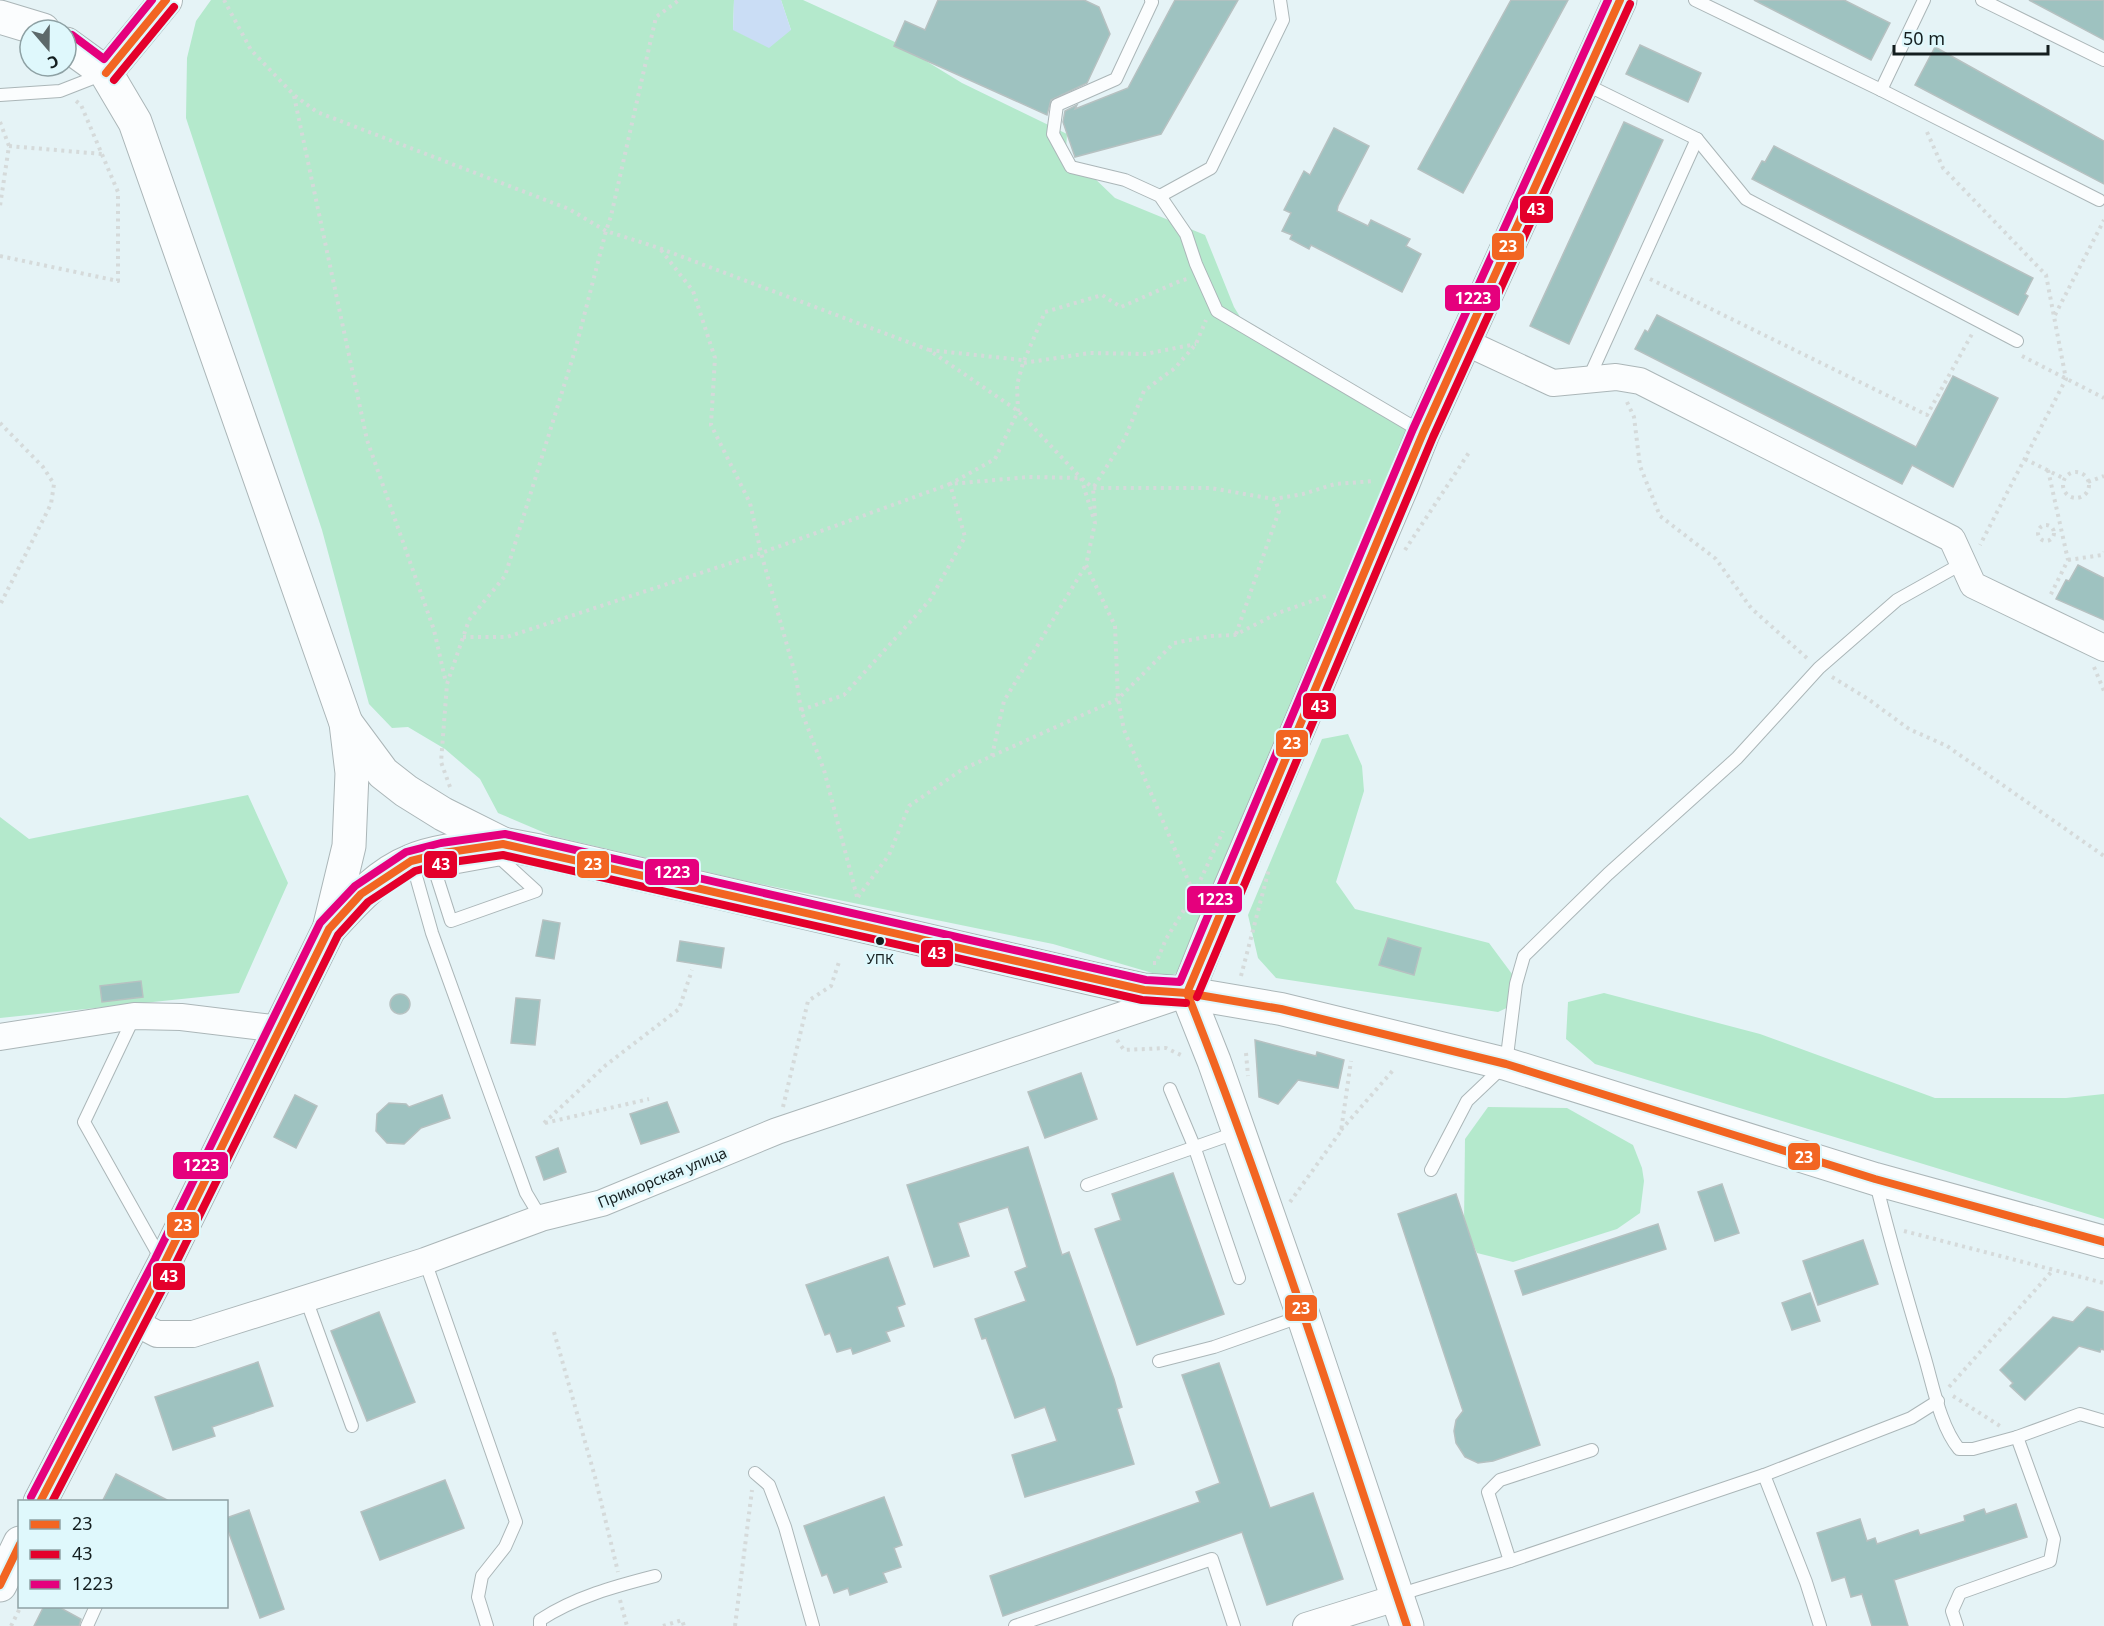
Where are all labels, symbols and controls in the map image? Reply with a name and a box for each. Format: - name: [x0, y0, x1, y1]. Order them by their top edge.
- north arrow: [18, 18, 78, 78]
- scale bar: [1894, 18, 2048, 56]
- text: 50 m: [1903, 26, 1945, 50]
- text: С: [45, 50, 62, 74]
- line badge: 43: [1519, 195, 1554, 224]
- text: 43: [1527, 198, 1545, 220]
- line badge: 23: [1491, 232, 1525, 261]
- text: 23: [1499, 235, 1517, 257]
- line badge: 1223: [1444, 284, 1501, 312]
- text: 1223: [1455, 287, 1491, 309]
- line badge: 43: [1302, 692, 1337, 720]
- text: 43: [1311, 695, 1329, 717]
- line badge: 23: [1275, 729, 1309, 758]
- text: 23: [1283, 732, 1301, 754]
- line badge: 43: [423, 850, 458, 879]
- line badge: 23: [576, 850, 610, 879]
- text: 43: [432, 853, 450, 875]
- text: 23: [584, 853, 602, 875]
- line badge: 1223: [644, 858, 700, 886]
- text: 1223: [654, 861, 690, 883]
- line badge: 1223: [1186, 885, 1243, 914]
- text: 1223: [1197, 888, 1233, 910]
- marker: УПК: [874, 935, 886, 947]
- line badge: 43: [920, 939, 954, 968]
- text: 43: [928, 942, 946, 964]
- place label: УПК: [866, 949, 894, 968]
- street label: Приморская улица: [595, 1142, 729, 1212]
- line badge: 23: [1787, 1142, 1821, 1171]
- text: 23: [1795, 1146, 1813, 1168]
- line badge: 1223: [172, 1151, 229, 1180]
- text: 1223: [183, 1154, 219, 1176]
- line badge: 23: [166, 1211, 200, 1239]
- text: 23: [174, 1214, 192, 1236]
- line badge: 43: [152, 1262, 186, 1291]
- text: 43: [160, 1265, 178, 1287]
- line badge: 23: [1284, 1294, 1318, 1322]
- text: 23: [1292, 1297, 1310, 1319]
- legend: [18, 1500, 228, 1608]
- text: 23: [72, 1511, 93, 1535]
- text: 43: [72, 1541, 93, 1565]
- text: 1223: [72, 1571, 113, 1595]

